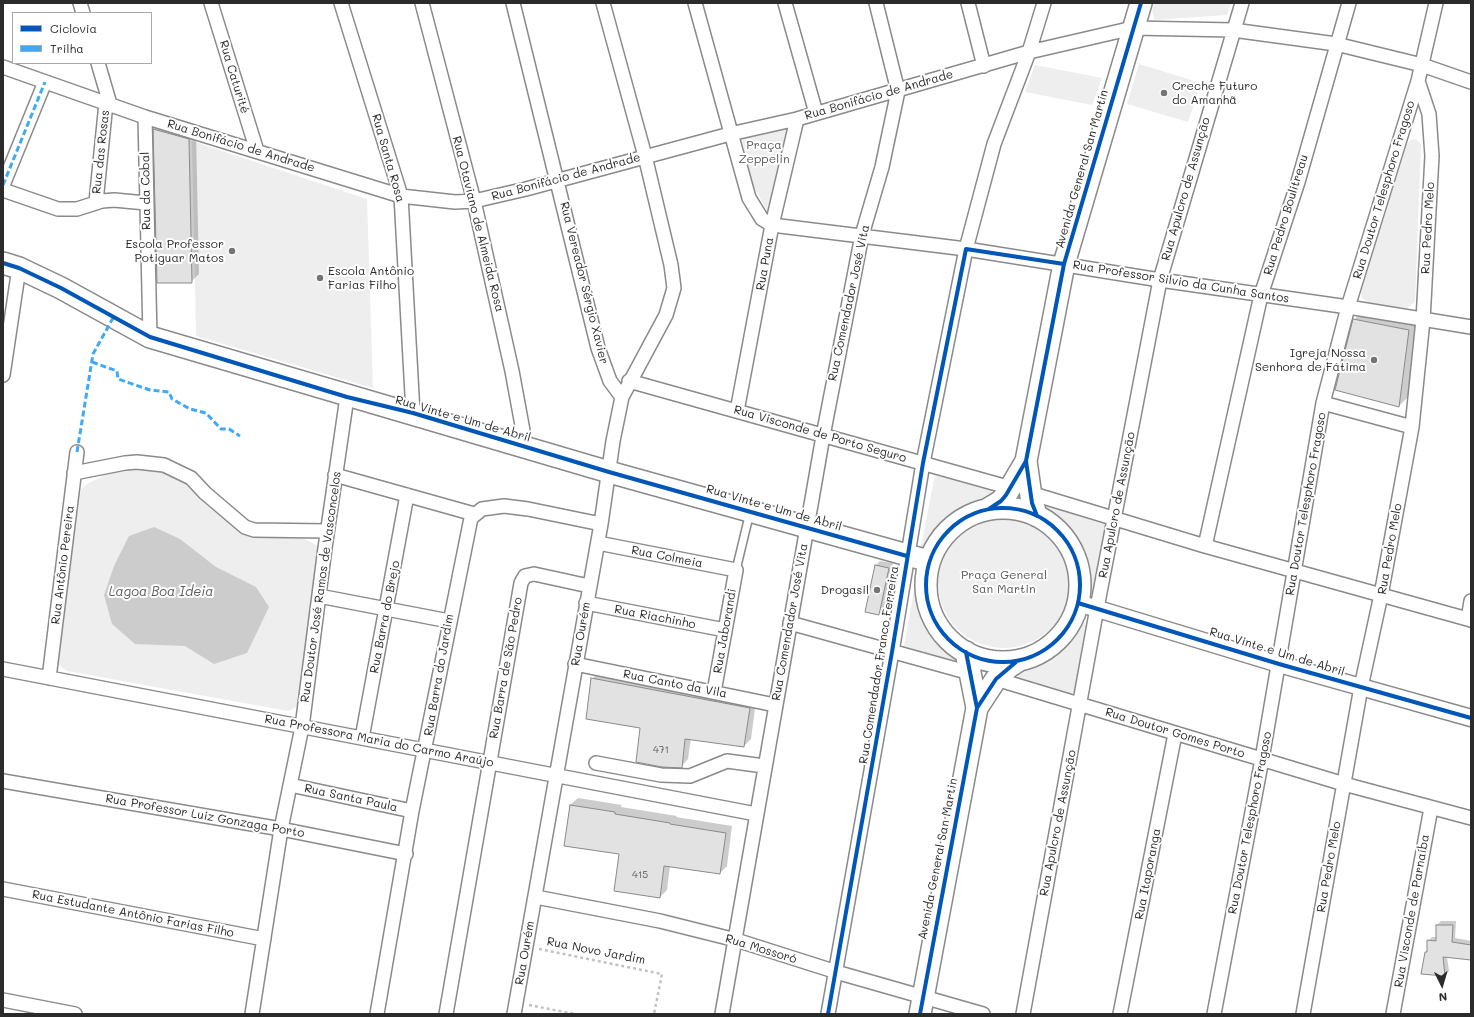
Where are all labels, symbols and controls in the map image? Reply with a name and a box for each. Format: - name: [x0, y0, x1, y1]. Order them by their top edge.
- legend: [12, 12, 152, 64]
- text: Ciclovia: [50, 20, 97, 36]
- street label: Rua Caturité: [216, 39, 252, 115]
- text: Trilha: [50, 40, 84, 56]
- street label: Rua Bonifácio de Andrade: [803, 67, 955, 123]
- place label: Creche Futuro do Amanhã: [1172, 79, 1257, 107]
- street label: Avenida General San Martin: [1052, 88, 1112, 250]
- marker: Creche Futuro do Amanhã: [1159, 88, 1169, 98]
- street label: Rua Doutor Telesphoro Fragoso: [1350, 99, 1418, 281]
- street label: Rua das Rosas: [89, 109, 113, 195]
- street label: Rua Santa Rosa: [369, 112, 407, 204]
- street label: Rua Apulcro de Assunção: [1159, 116, 1213, 262]
- street label: Rua Bonifácio de Andrade: [165, 117, 317, 175]
- street label: Rua Otaviano de Almeida Rosa: [449, 135, 507, 313]
- park label: Praça Zeppelin: [738, 138, 790, 166]
- street label: Rua Bonifácio de Andrade: [490, 150, 642, 204]
- street label: Rua da Cobal: [138, 152, 154, 230]
- street label: Rua Pedro Boulitreau: [1261, 153, 1311, 277]
- street label: Rua Pedro Melo: [1418, 182, 1438, 274]
- street label: Rua Vereador Sérgio Xavier: [557, 200, 611, 366]
- street label: Rua Comendador José Vita: [825, 223, 873, 383]
- street label: Rua Puna: [753, 236, 777, 292]
- place label: Escola Professor Potiguar Matos: [125, 237, 224, 265]
- marker: Escola Professor Potiguar Matos: [227, 246, 237, 256]
- street label: Rua Professor Silvio da Cunha Santos: [1072, 258, 1290, 306]
- place label: Escola Antônio Farias Filho: [328, 264, 414, 292]
- marker: Escola Antônio Farias Filho: [315, 273, 325, 283]
- place label: Igreja Nossa Senhora de Fátima: [1255, 346, 1366, 374]
- marker: Igreja Nossa Senhora de Fátima: [1369, 355, 1379, 365]
- street label: Rua Vinte e Um de Abril: [394, 393, 532, 445]
- street label: Rua Visconde de Porto Seguro: [732, 402, 908, 466]
- street label: Rua Doutor Telesphoro Fragoso: [1283, 411, 1329, 597]
- street label: Rua Apulcro de Assunção: [1096, 431, 1138, 579]
- street label: Rua Doutor José Ramos de Vasconcelos: [298, 471, 344, 703]
- street label: Rua Vinte e Um de Abril: [705, 482, 843, 534]
- street label: Rua Pedro Melo: [1375, 502, 1405, 596]
- street label: Rua Antônio Pereira: [49, 505, 77, 625]
- street label: Rua Comendador José Vita: [769, 542, 811, 702]
- street label: Rua Colmeia: [630, 543, 704, 571]
- street label: Rua Barra do Brejo: [367, 559, 403, 675]
- street label: Rua Comendador Franco Ferreira: [856, 565, 902, 765]
- park label: Praça General San Martin: [961, 568, 1047, 596]
- place label: Drogasil: [821, 583, 869, 597]
- water label: Lagoa Boa Ideia: [109, 584, 213, 600]
- marker: Drogasil: [872, 585, 882, 595]
- street label: Rua Jaborandi: [710, 587, 740, 675]
- street label: Rua Barra de São Pedro: [486, 596, 526, 740]
- street label: Rua Ourém: [568, 601, 594, 667]
- street label: Rua Riachinho: [613, 602, 697, 632]
- street label: Rua Barra do Jardim: [421, 613, 457, 737]
- street label: Rua Vinte e Um de Abril: [1208, 625, 1346, 679]
- street label: Rua Canto da Vila: [622, 667, 728, 701]
- street label: Rua Doutor Gomes Porto: [1103, 705, 1247, 761]
- street label: Rua Professora Maria do Carmo Araújo: [263, 712, 495, 770]
- street label: Rua Doutor Telesphoro Fragoso: [1225, 731, 1275, 915]
- house number: 471: [653, 744, 669, 756]
- street label: Rua Apulcro de Assunção: [1037, 749, 1079, 897]
- street label: Avenida General San Martin: [915, 777, 961, 941]
- street label: Rua Santa Paula: [303, 781, 399, 815]
- street label: Rua Professor Luiz Gonzaga Porto: [104, 791, 306, 841]
- street label: Rua Pedro Melo: [1314, 820, 1344, 914]
- street label: Rua Itaporanga: [1132, 827, 1164, 921]
- street label: Rua Visconde de Parnaíba: [1391, 833, 1433, 989]
- house number: 415: [632, 869, 648, 881]
- street label: Rua Estudante Antônio Farias Filho: [31, 887, 235, 941]
- street label: Rua Ourém: [512, 920, 538, 986]
- street label: Rua Mossoró: [723, 931, 799, 967]
- street label: Rua Novo Jardim: [546, 934, 646, 968]
- north arrow: [1422, 965, 1462, 1005]
- text: N: [1438, 990, 1448, 1005]

